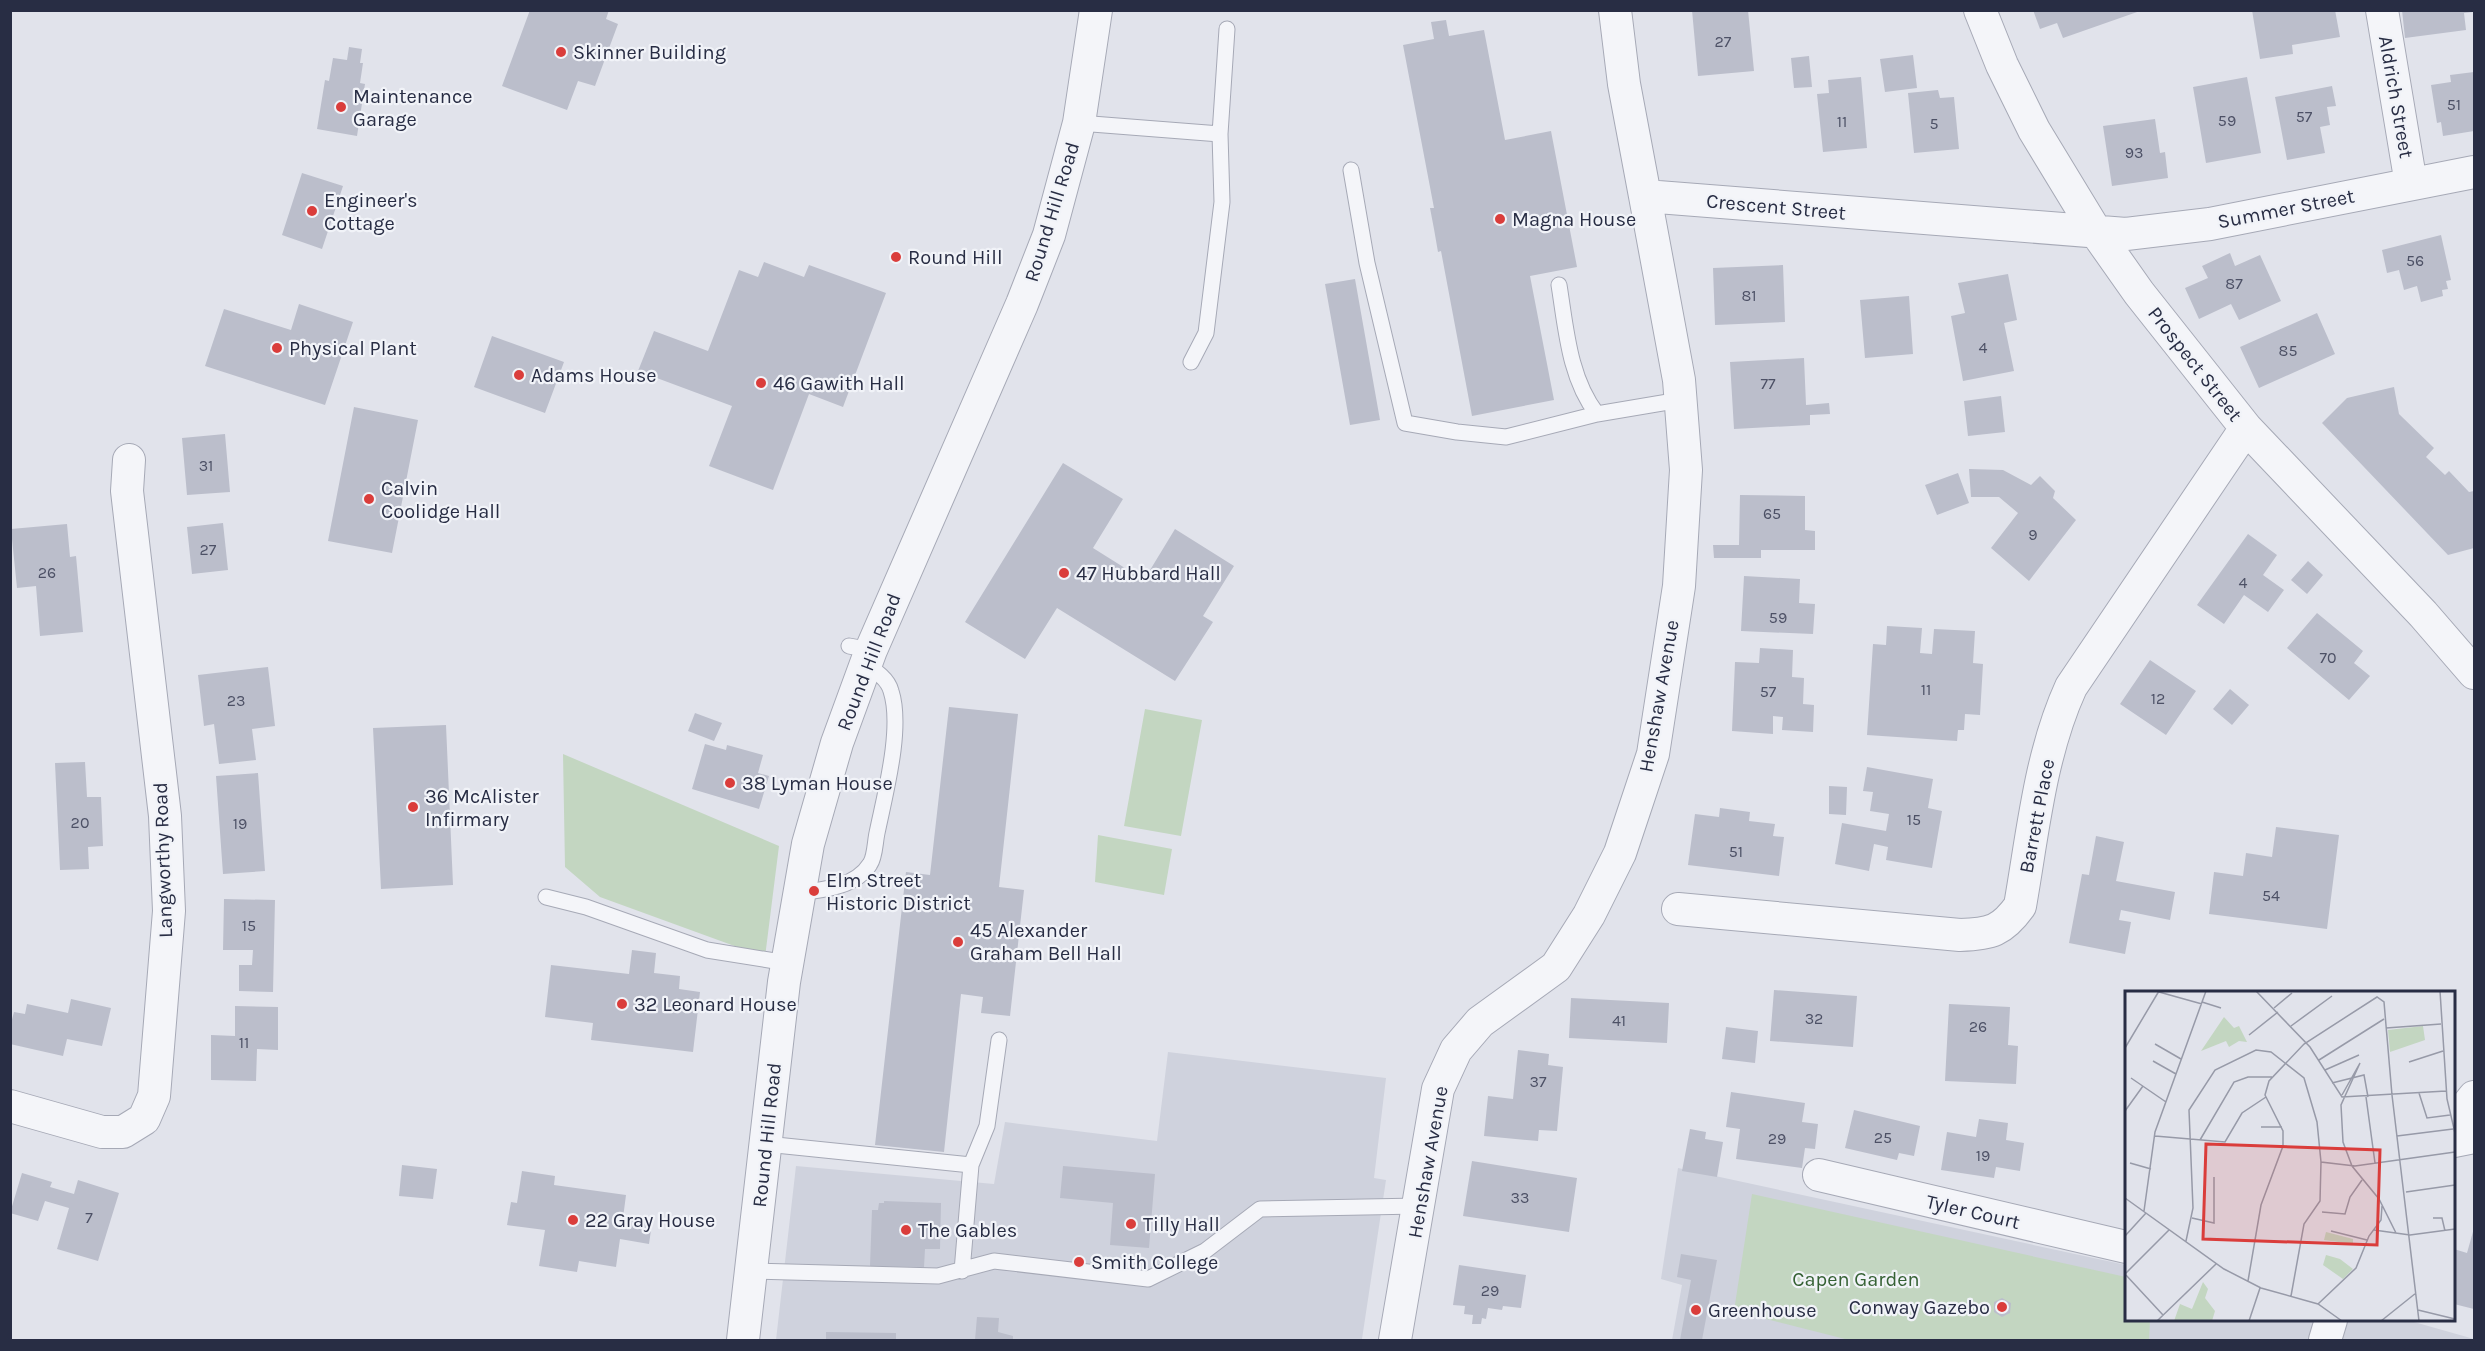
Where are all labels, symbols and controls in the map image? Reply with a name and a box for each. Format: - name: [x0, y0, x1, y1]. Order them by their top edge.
- house number: 27: [1715, 32, 1732, 51]
- street label: Aldrich Street: [2374, 34, 2418, 161]
- place label: Skinner Building: [573, 41, 726, 64]
- marker: Skinner Building: [554, 45, 568, 59]
- place label: Maintenance Garage: [353, 85, 473, 131]
- house number: 51: [2447, 95, 2461, 114]
- marker: Maintenance Garage: [334, 100, 348, 114]
- house number: 57: [2296, 107, 2313, 126]
- house number: 59: [2218, 111, 2236, 130]
- house number: 11: [1837, 112, 1847, 131]
- house number: 5: [1929, 114, 1939, 133]
- street label: Round Hill Road: [1020, 139, 1084, 285]
- house number: 93: [2125, 143, 2143, 162]
- street label: Summer Street: [2216, 184, 2357, 234]
- place label: Engineer's Cottage: [324, 189, 418, 235]
- street label: Crescent Street: [1705, 189, 1847, 225]
- marker: Engineer's Cottage: [305, 204, 319, 218]
- place label: Magna House: [1512, 208, 1636, 231]
- marker: Magna House: [1493, 212, 1507, 226]
- place label: Round Hill: [908, 246, 1003, 269]
- marker: Round Hill: [889, 250, 903, 264]
- house number: 56: [2406, 251, 2424, 270]
- house number: 87: [2225, 274, 2243, 293]
- house number: 81: [1741, 286, 1757, 305]
- street label: Prospect Street: [2143, 302, 2247, 426]
- place label: Physical Plant: [289, 337, 417, 360]
- house number: 4: [1979, 338, 1988, 357]
- marker: Physical Plant: [270, 341, 284, 355]
- house number: 85: [2279, 341, 2297, 360]
- place label: Adams House: [531, 364, 657, 387]
- marker: Adams House: [512, 368, 526, 382]
- place label: 46 Gawith Hall: [773, 372, 905, 395]
- house number: 77: [1760, 374, 1776, 393]
- marker: 46 Gawith Hall: [754, 376, 768, 390]
- house number: 31: [199, 456, 213, 475]
- place label: Calvin Coolidge Hall: [381, 477, 500, 523]
- marker: Calvin Coolidge Hall: [362, 492, 376, 506]
- house number: 65: [1763, 504, 1781, 523]
- house number: 9: [2028, 525, 2038, 544]
- house number: 27: [200, 540, 217, 559]
- place label: 47 Hubbard Hall: [1076, 562, 1221, 585]
- house number: 26: [38, 563, 56, 582]
- marker: 47 Hubbard Hall: [1057, 566, 1071, 580]
- house number: 4: [2239, 573, 2248, 592]
- street label: Round Hill Road: [832, 590, 906, 734]
- house number: 59: [1769, 608, 1787, 627]
- street label: Henshaw Avenue: [1634, 618, 1684, 774]
- house number: 70: [2319, 648, 2337, 667]
- house number: 11: [1921, 680, 1931, 699]
- house number: 57: [1760, 682, 1777, 701]
- house number: 12: [2151, 689, 2165, 708]
- house number: 23: [227, 691, 245, 710]
- street label: Barrett Place: [2015, 757, 2059, 875]
- place label: 38 Lyman House: [742, 772, 893, 795]
- marker: 38 Lyman House: [723, 776, 737, 790]
- street label: Langworthy Road: [149, 782, 177, 938]
- place label: 36 McAlister Infirmary: [425, 785, 540, 831]
- marker: 36 McAlister Infirmary: [406, 800, 420, 814]
- house number: 15: [1907, 810, 1921, 829]
- house number: 20: [71, 813, 89, 832]
- house number: 19: [233, 814, 247, 833]
- house number: 51: [1729, 842, 1743, 861]
- place label: Elm Street Historic District: [826, 869, 971, 915]
- marker: Elm Street Historic District: [807, 884, 821, 898]
- house number: 54: [2262, 886, 2280, 905]
- house number: 15: [242, 916, 256, 935]
- place label: 45 Alexander Graham Bell Hall: [970, 919, 1122, 965]
- marker: 45 Alexander Graham Bell Hall: [951, 935, 965, 949]
- inset map: [2125, 991, 2455, 1321]
- place label: 32 Leonard House: [634, 993, 797, 1016]
- marker: 32 Leonard House: [615, 997, 629, 1011]
- house number: 32: [1805, 1009, 1823, 1028]
- house number: 41: [1612, 1011, 1626, 1030]
- house number: 26: [1969, 1017, 1987, 1036]
- house number: 11: [239, 1033, 249, 1052]
- street label: Round Hill Road: [748, 1062, 786, 1208]
- house number: 37: [1530, 1072, 1547, 1091]
- street label: Henshaw Avenue: [1403, 1084, 1453, 1240]
- house number: 25: [1874, 1128, 1892, 1147]
- house number: 29: [1768, 1129, 1786, 1148]
- house number: 19: [1976, 1146, 1990, 1165]
- house number: 33: [1511, 1188, 1529, 1207]
- street label: Tyler Court: [1924, 1190, 2023, 1234]
- house number: 7: [85, 1208, 93, 1227]
- place label: 22 Gray House: [585, 1209, 715, 1232]
- marker: 22 Gray House: [566, 1213, 580, 1227]
- place label: Tilly Hall: [1143, 1213, 1220, 1236]
- marker: Tilly Hall: [1124, 1217, 1138, 1231]
- place label: The Gables: [918, 1219, 1017, 1242]
- marker: The Gables: [899, 1223, 913, 1237]
- place label: Smith College: [1091, 1251, 1218, 1274]
- marker: Smith College: [1072, 1255, 1086, 1269]
- park label: Capen Garden: [1792, 1268, 1920, 1291]
- house number: 29: [1481, 1281, 1499, 1300]
- place label: Conway Gazebo: [1849, 1296, 1990, 1319]
- place label: Greenhouse: [1708, 1299, 1817, 1322]
- marker: Conway Gazebo: [1995, 1300, 2009, 1314]
- marker: Greenhouse: [1689, 1303, 1703, 1317]

